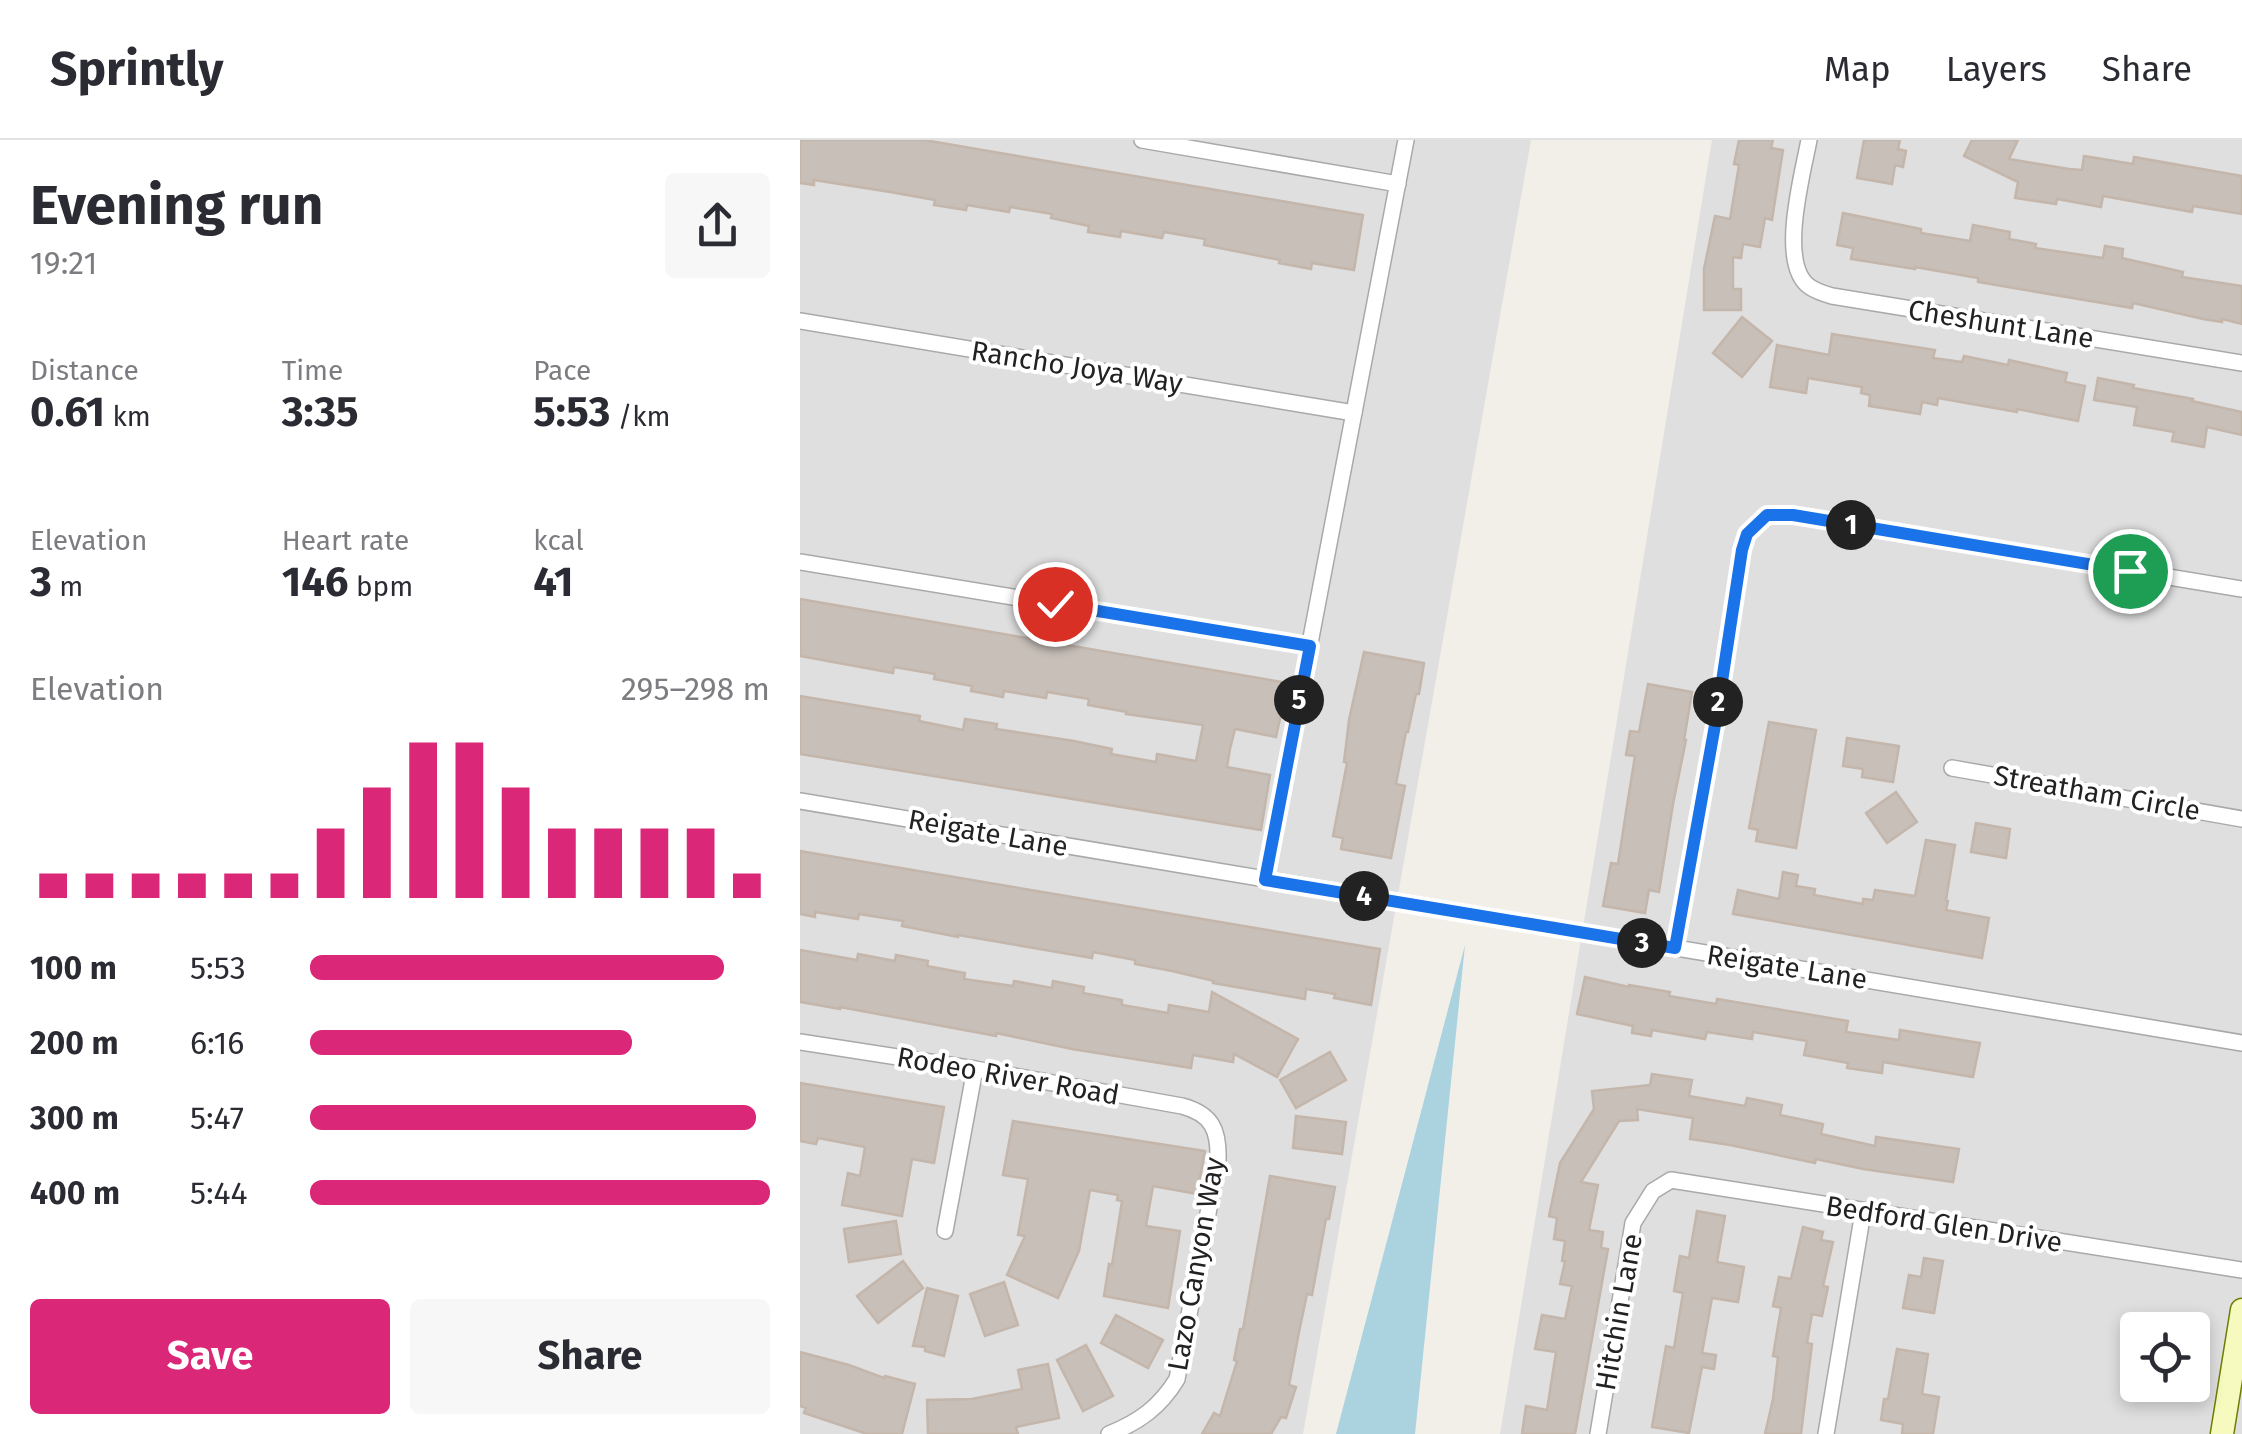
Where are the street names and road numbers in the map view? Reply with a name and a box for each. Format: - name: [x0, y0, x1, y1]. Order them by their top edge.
- street label: Cheshunt Lane: [1906, 293, 2096, 355]
- street label: Rancho Joya Way: [969, 334, 1185, 400]
- street label: Streatham Circle: [1991, 759, 2203, 827]
- street label: Reigate Lane: [905, 803, 1071, 863]
- street label: Reigate Lane: [1704, 938, 1870, 996]
- street label: Rodeo River Road: [894, 1040, 1122, 1112]
- street label: Lazo Canyon Way: [1161, 1154, 1231, 1373]
- street label: Bedford Glen Drive: [1823, 1189, 2065, 1259]
- street label: Hitchin Lane: [1589, 1231, 1649, 1393]

